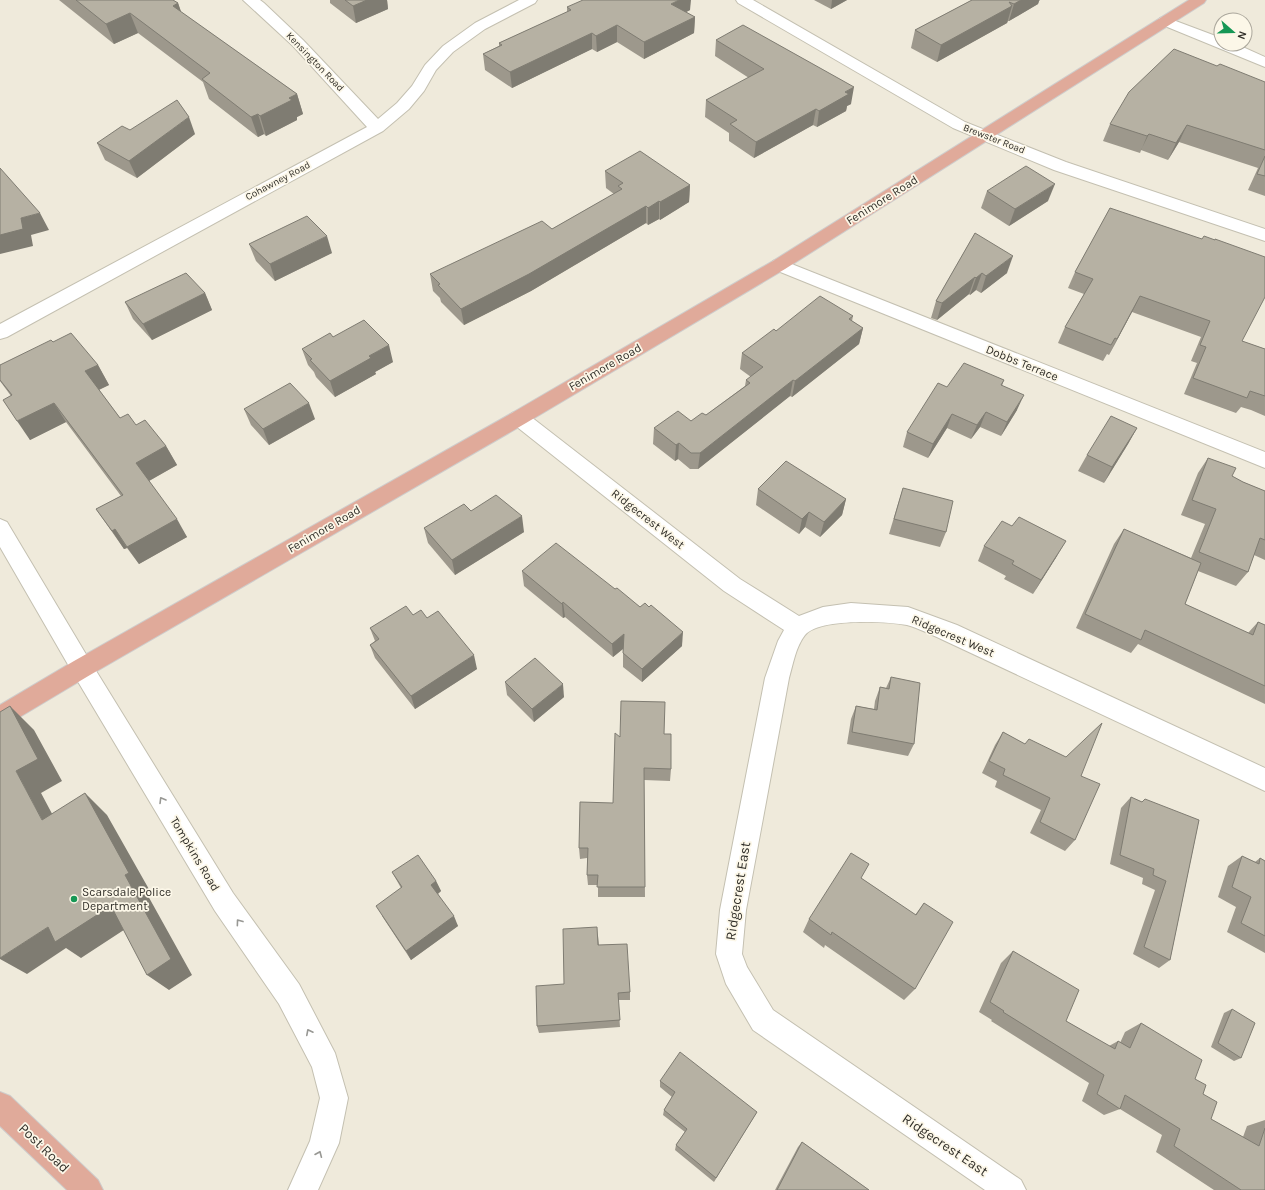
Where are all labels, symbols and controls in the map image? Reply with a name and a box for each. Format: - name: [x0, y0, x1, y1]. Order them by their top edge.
- north arrow: [1213, 12, 1253, 52]
- text: N: [1234, 29, 1249, 41]
- street label: Kensington Road: [284, 30, 346, 94]
- street label: Brewster Road: [961, 122, 1027, 156]
- street label: Cohawney Road: [244, 159, 312, 203]
- street label: Fenimore Road: [844, 172, 920, 228]
- street label: Fenimore Road: [566, 341, 644, 393]
- street label: Dobbs Terrace: [984, 342, 1060, 384]
- street label: Ridgecrest West: [609, 486, 688, 552]
- street label: Fenimore Road: [285, 503, 363, 555]
- street label: Ridgecrest West: [909, 612, 997, 660]
- one-way arrow: [160, 797, 167, 804]
- street label: Tompkins Road: [167, 814, 223, 894]
- street label: Ridgecrest East: [722, 840, 754, 942]
- place label: Scarsdale Police Department: [82, 885, 171, 913]
- marker: Scarsdale Police Department: [69, 894, 79, 904]
- one-way arrow: [237, 920, 244, 927]
- one-way arrow: [306, 1028, 313, 1036]
- street label: Ridgecrest East: [899, 1110, 991, 1180]
- street label: Post Road: [15, 1120, 73, 1176]
- one-way arrow: [314, 1151, 322, 1159]

